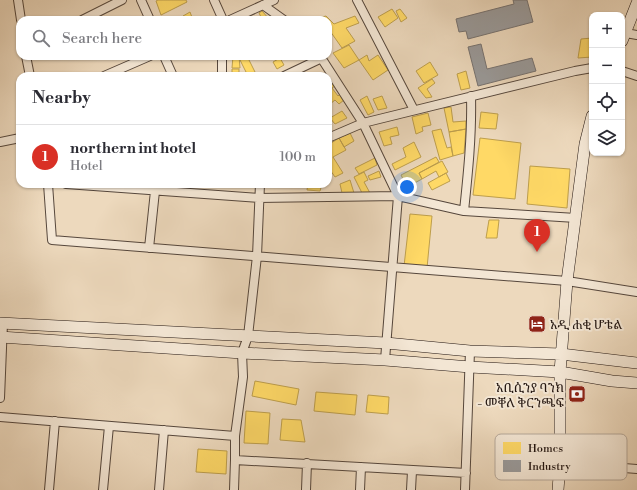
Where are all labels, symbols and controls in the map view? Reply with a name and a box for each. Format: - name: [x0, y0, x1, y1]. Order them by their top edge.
- map controls: [589, 12, 625, 156]
- button: +: [589, 12, 625, 48]
- search box: [16, 16, 332, 60]
- icon: search: [30, 27, 52, 49]
- text: Search here: [62, 29, 142, 48]
- button: −: [589, 48, 625, 84]
- button: locate: [589, 84, 625, 120]
- text: Nearby: [32, 87, 91, 109]
- button: layers: [589, 120, 625, 156]
- text: northern int hotel: [70, 139, 196, 158]
- text: 1: [42, 149, 48, 165]
- text: 100 m: [280, 149, 316, 165]
- text: Hotel: [70, 158, 103, 174]
- your location: [397, 177, 417, 197]
- pin: 1: [524, 219, 550, 252]
- hotel icon: አዲ ሐቂ ሆቴል: [527, 314, 547, 334]
- place label: አዲ ሐቂ ሆቴል: [550, 317, 623, 333]
- place label: አቢሲንያ ባንክ - መቐለ ቅርንጫፍ: [477, 380, 564, 411]
- bank icon: አቢሲንያ ባንክ - መቐለ ቅርንጫፍ: [567, 384, 587, 404]
- legend: [495, 434, 627, 480]
- text: Homes: [528, 442, 563, 456]
- text: Industry: [528, 460, 571, 474]

